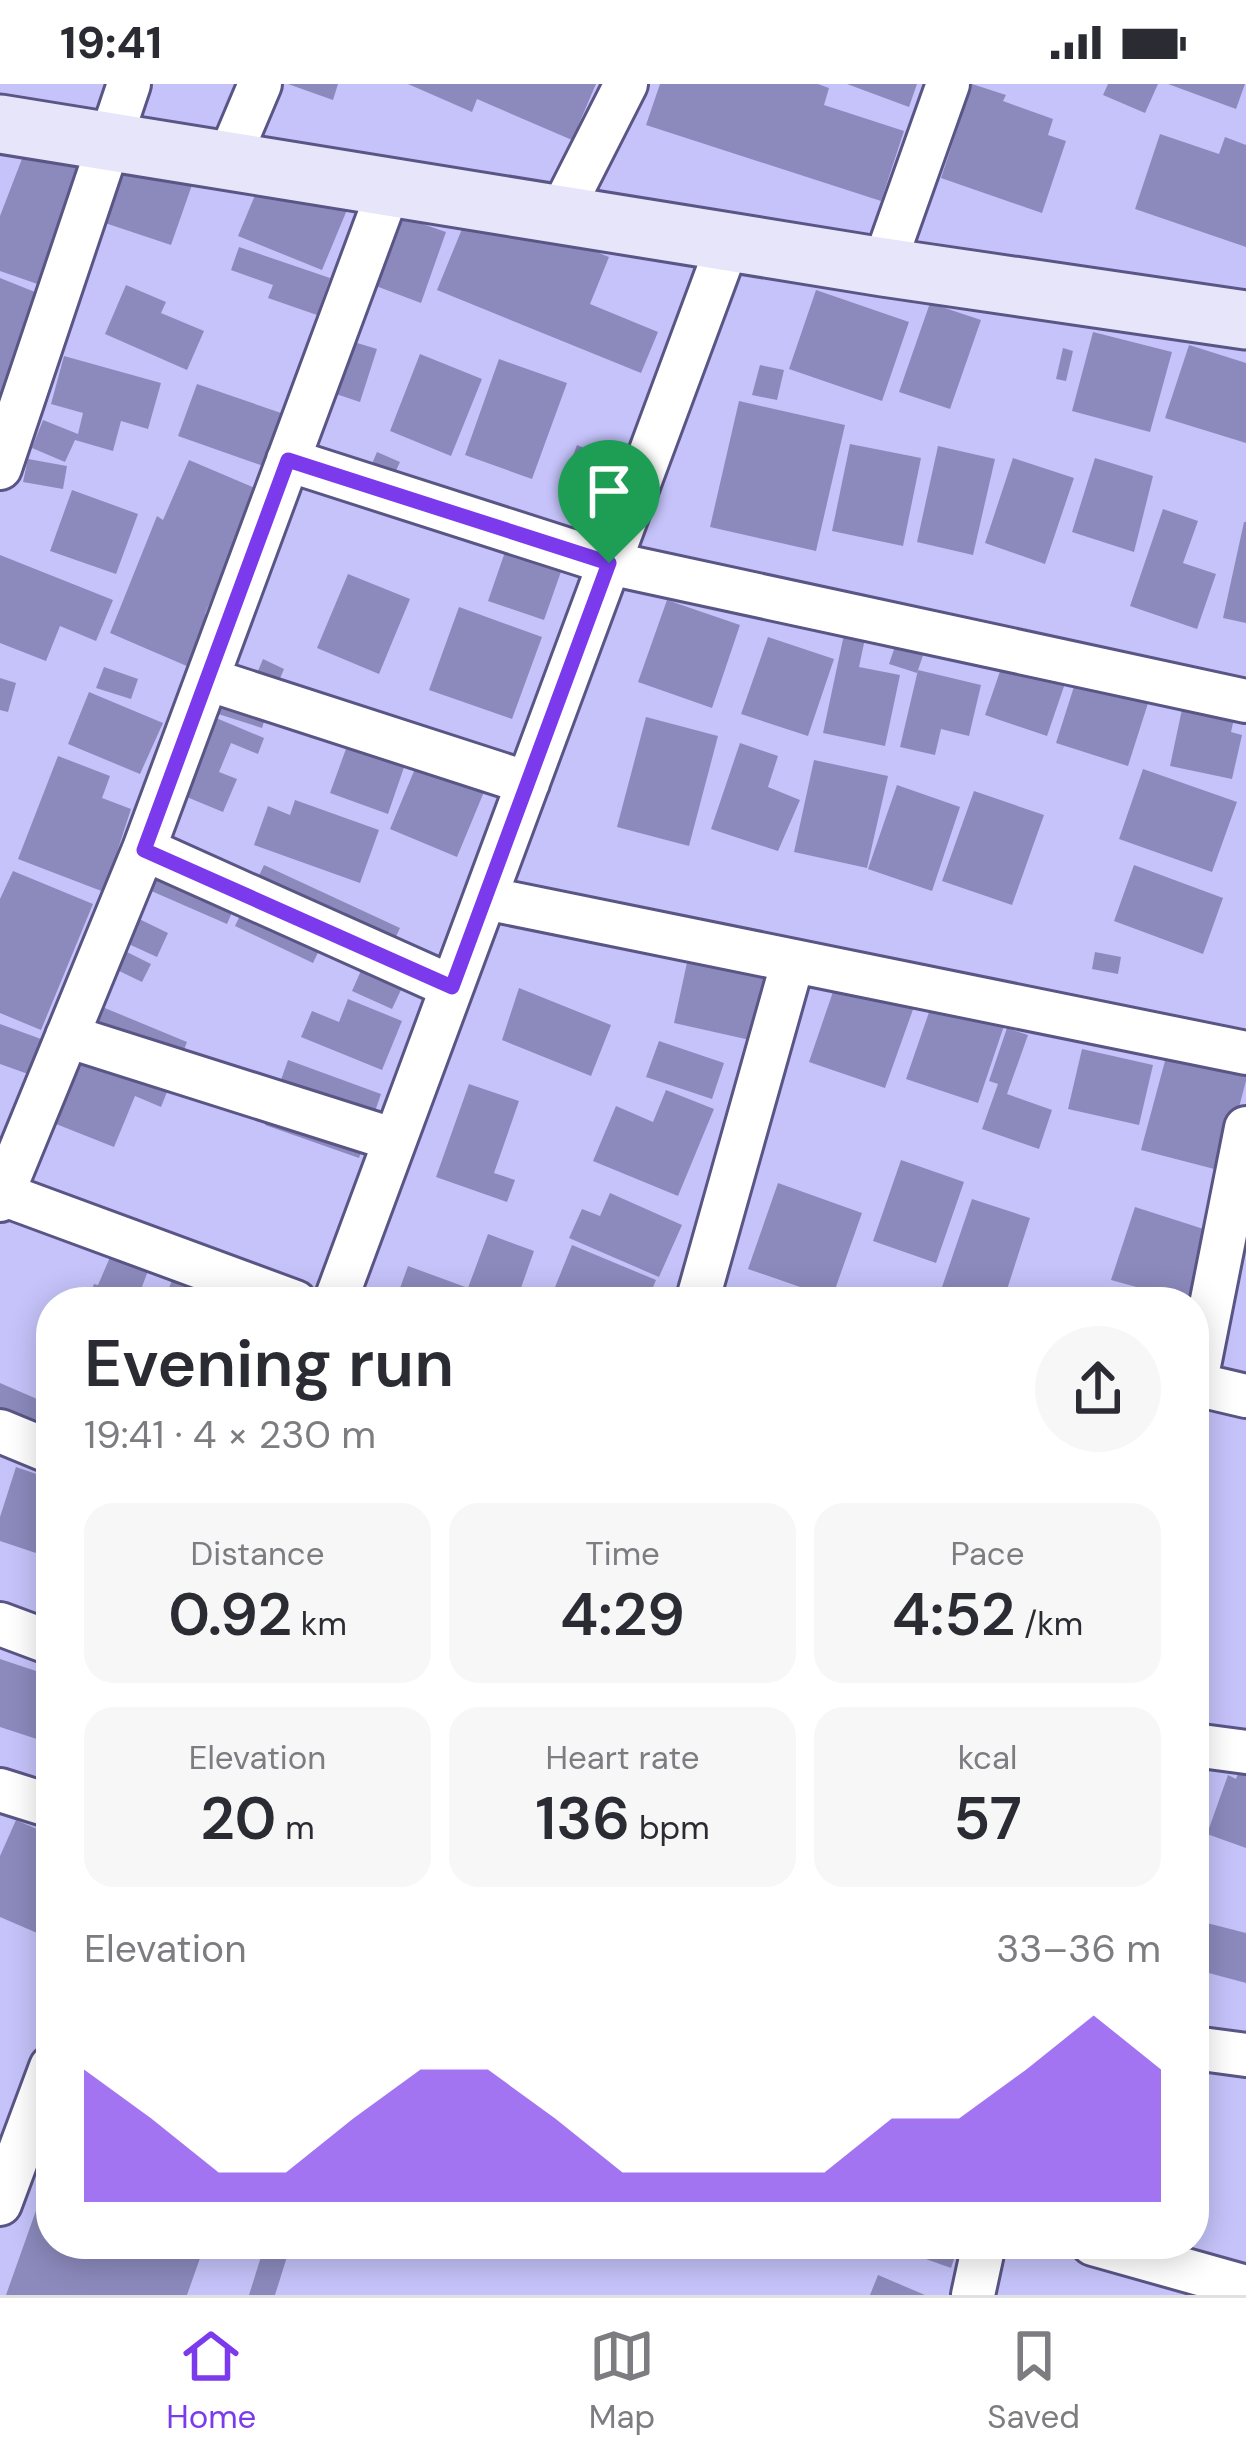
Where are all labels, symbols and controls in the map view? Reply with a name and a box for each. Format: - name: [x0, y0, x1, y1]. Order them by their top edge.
- text: 19:41: [60, 13, 162, 72]
- pin: [558, 440, 660, 563]
- icon: arrive: [576, 458, 642, 524]
- text: Evening run: [84, 1321, 454, 1406]
- button: share: [1035, 1326, 1161, 1452]
- text: 19:41 · 4 × 230 m: [84, 1409, 376, 1460]
- text: Distance: [191, 1532, 324, 1575]
- text: Time: [585, 1532, 660, 1575]
- text: Pace: [951, 1532, 1024, 1575]
- text: 0.92: [168, 1575, 292, 1654]
- text: 4:29: [560, 1575, 685, 1654]
- text: 4:52: [892, 1575, 1015, 1654]
- text: km: [292, 1602, 347, 1645]
- text: /km: [1015, 1602, 1083, 1645]
- text: Elevation: [189, 1736, 326, 1779]
- text: Heart rate: [545, 1736, 700, 1779]
- text: kcal: [958, 1736, 1017, 1779]
- text: 20: [200, 1779, 276, 1858]
- text: 136: [535, 1779, 630, 1858]
- text: 57: [953, 1779, 1022, 1858]
- text: m: [276, 1806, 315, 1849]
- text: bpm: [630, 1806, 710, 1849]
- text: Elevation: [84, 1923, 247, 1974]
- text: 33–36 m: [996, 1923, 1161, 1974]
- tab: Home: [166, 2323, 256, 2438]
- tab: Map: [589, 2323, 655, 2438]
- tab: Saved: [987, 2323, 1080, 2438]

